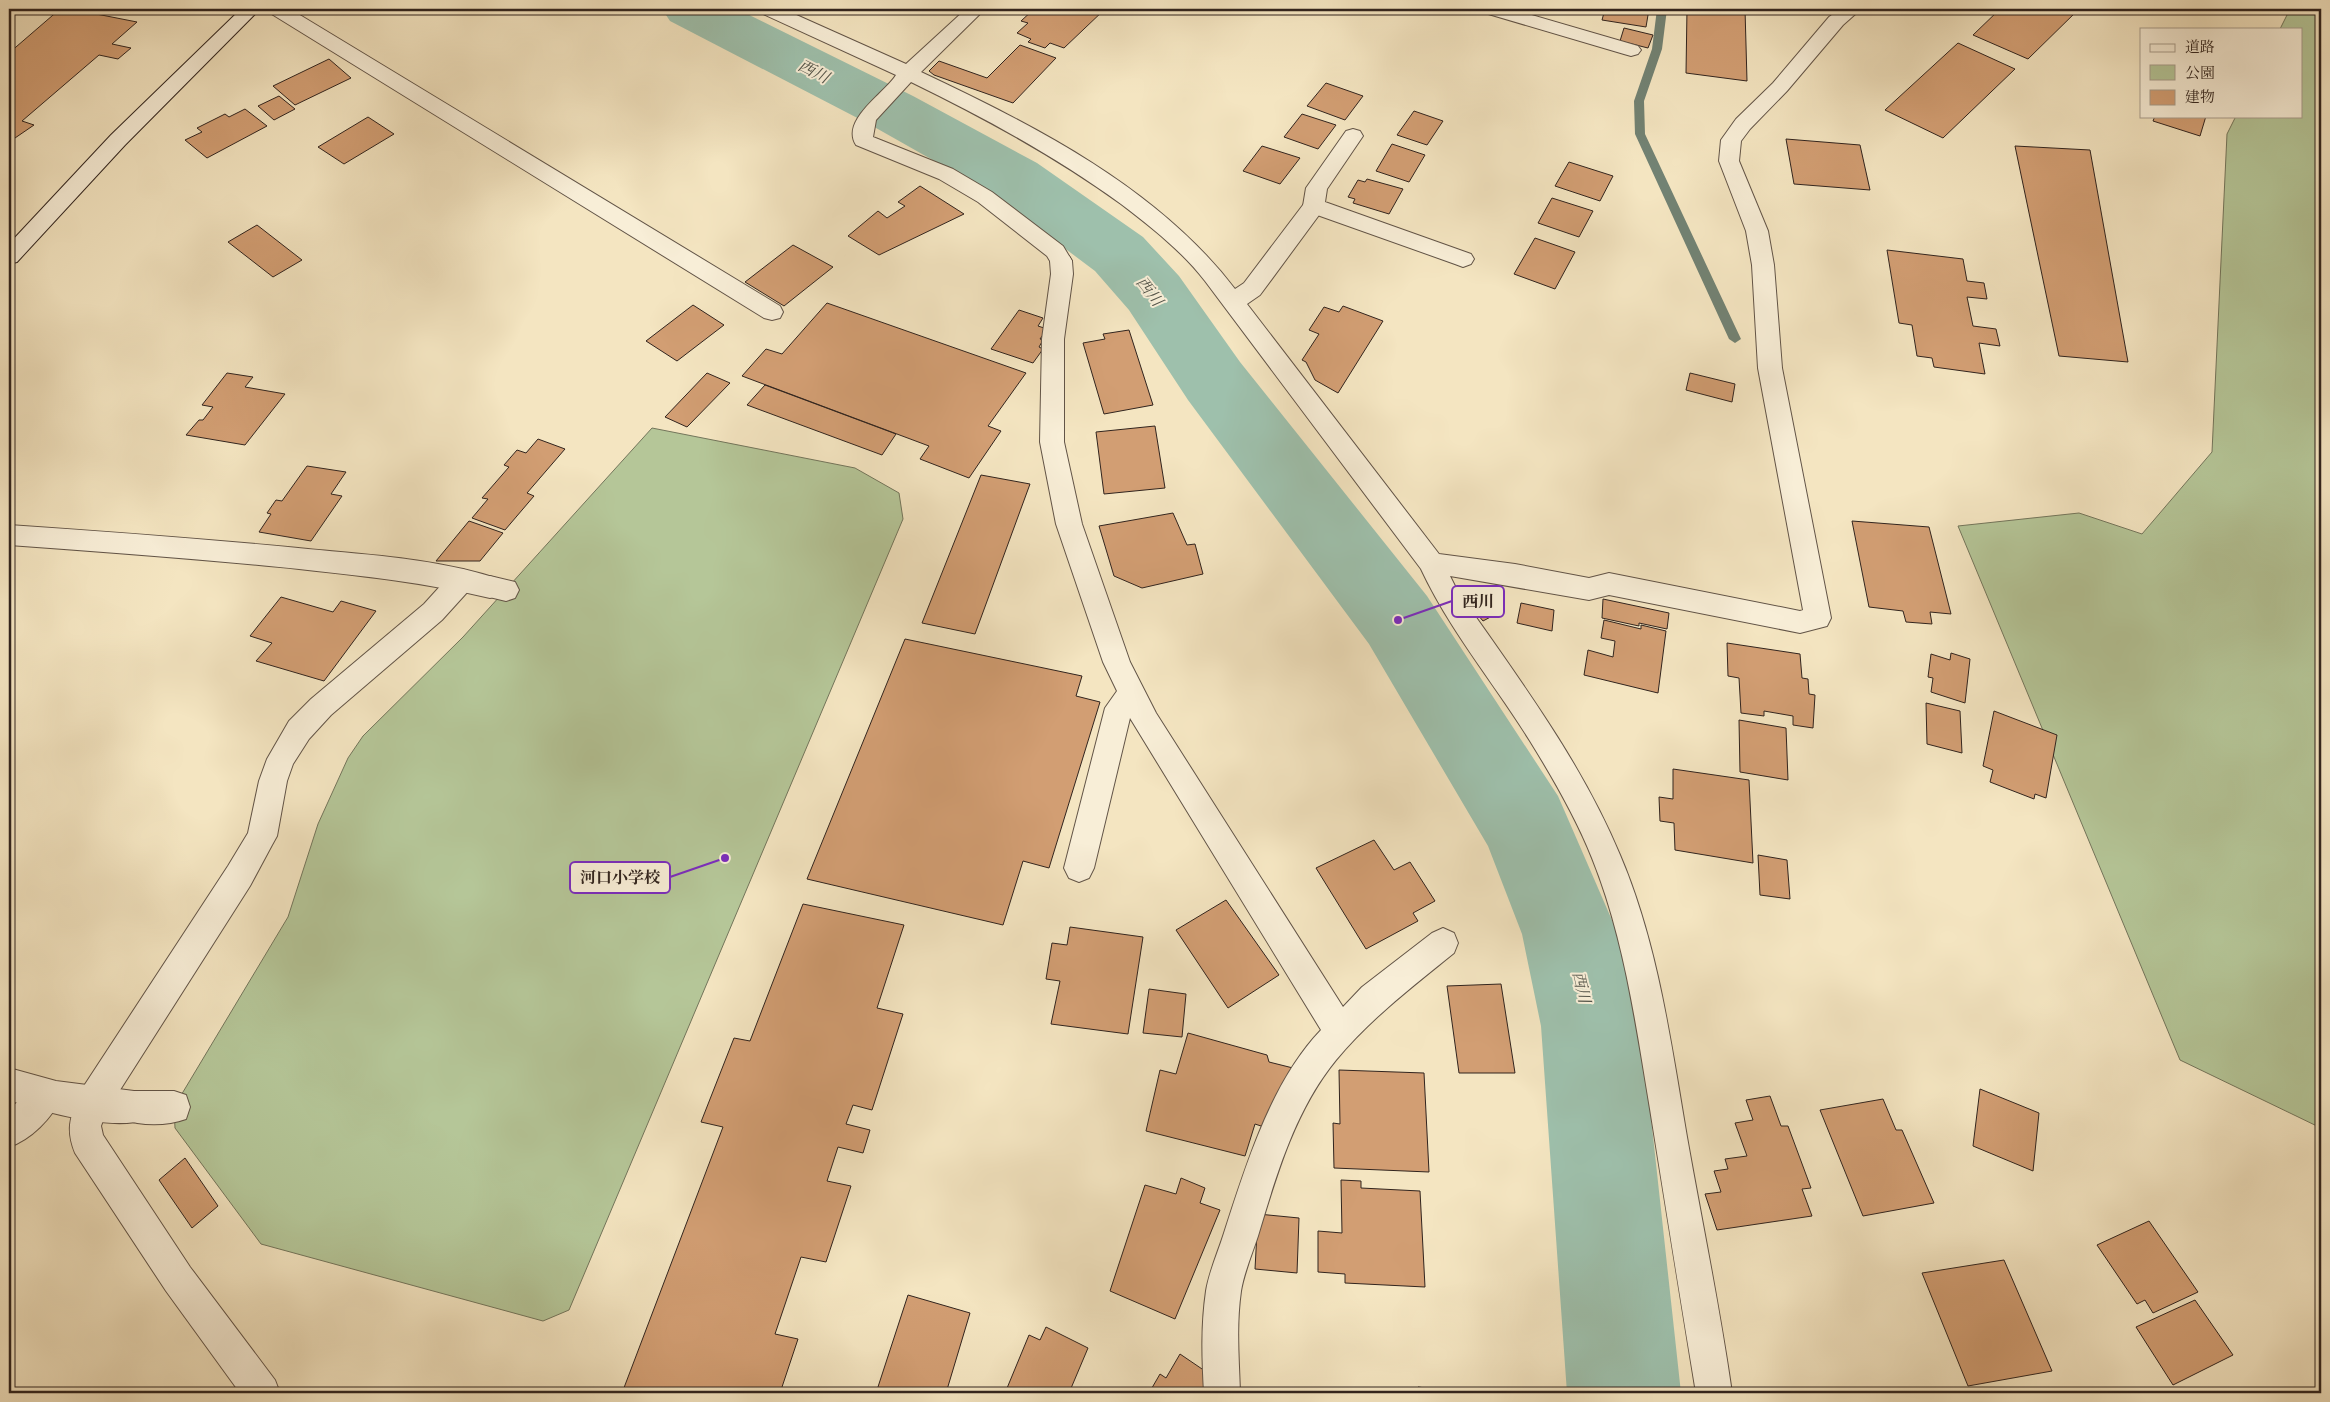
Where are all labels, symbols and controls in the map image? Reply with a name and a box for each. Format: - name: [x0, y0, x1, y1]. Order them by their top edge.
- legend: [2140, 28, 2302, 118]
- text: 道路: [2185, 36, 2215, 57]
- water label: 西川: [794, 53, 835, 90]
- text: 公園: [2185, 62, 2215, 83]
- text: 建物: [2185, 86, 2215, 107]
- water label: 西川: [1131, 271, 1171, 313]
- callout: 西川: [1452, 586, 1504, 617]
- text: 西川: [1462, 589, 1494, 613]
- callout: 河口小学校: [570, 862, 670, 893]
- text: 河口小学校: [580, 865, 661, 889]
- water label: 西川: [1567, 969, 1598, 1007]

